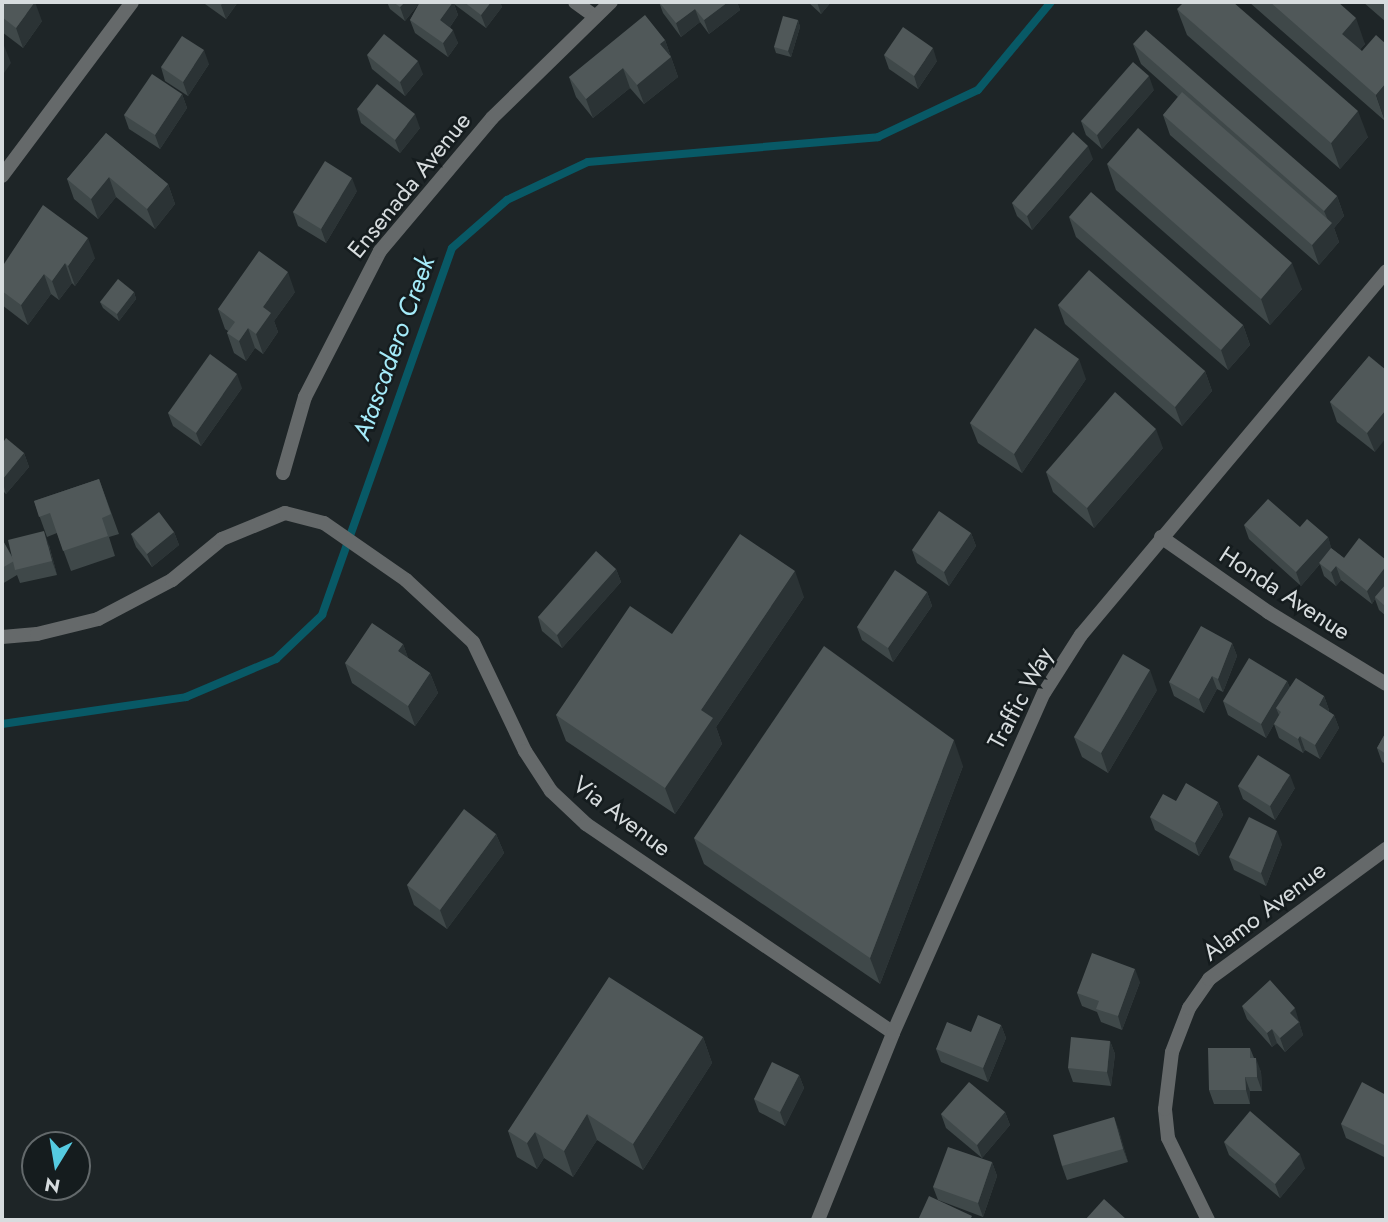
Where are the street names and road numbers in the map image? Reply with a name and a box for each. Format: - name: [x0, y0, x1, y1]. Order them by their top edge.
- street label: Ensenada Avenue: [341, 106, 477, 264]
- street label: Honda Avenue: [1214, 540, 1356, 646]
- street label: Traffic Way: [981, 642, 1059, 754]
- street label: Via Avenue: [567, 770, 677, 862]
- street label: Alamo Avenue: [1197, 855, 1331, 967]

